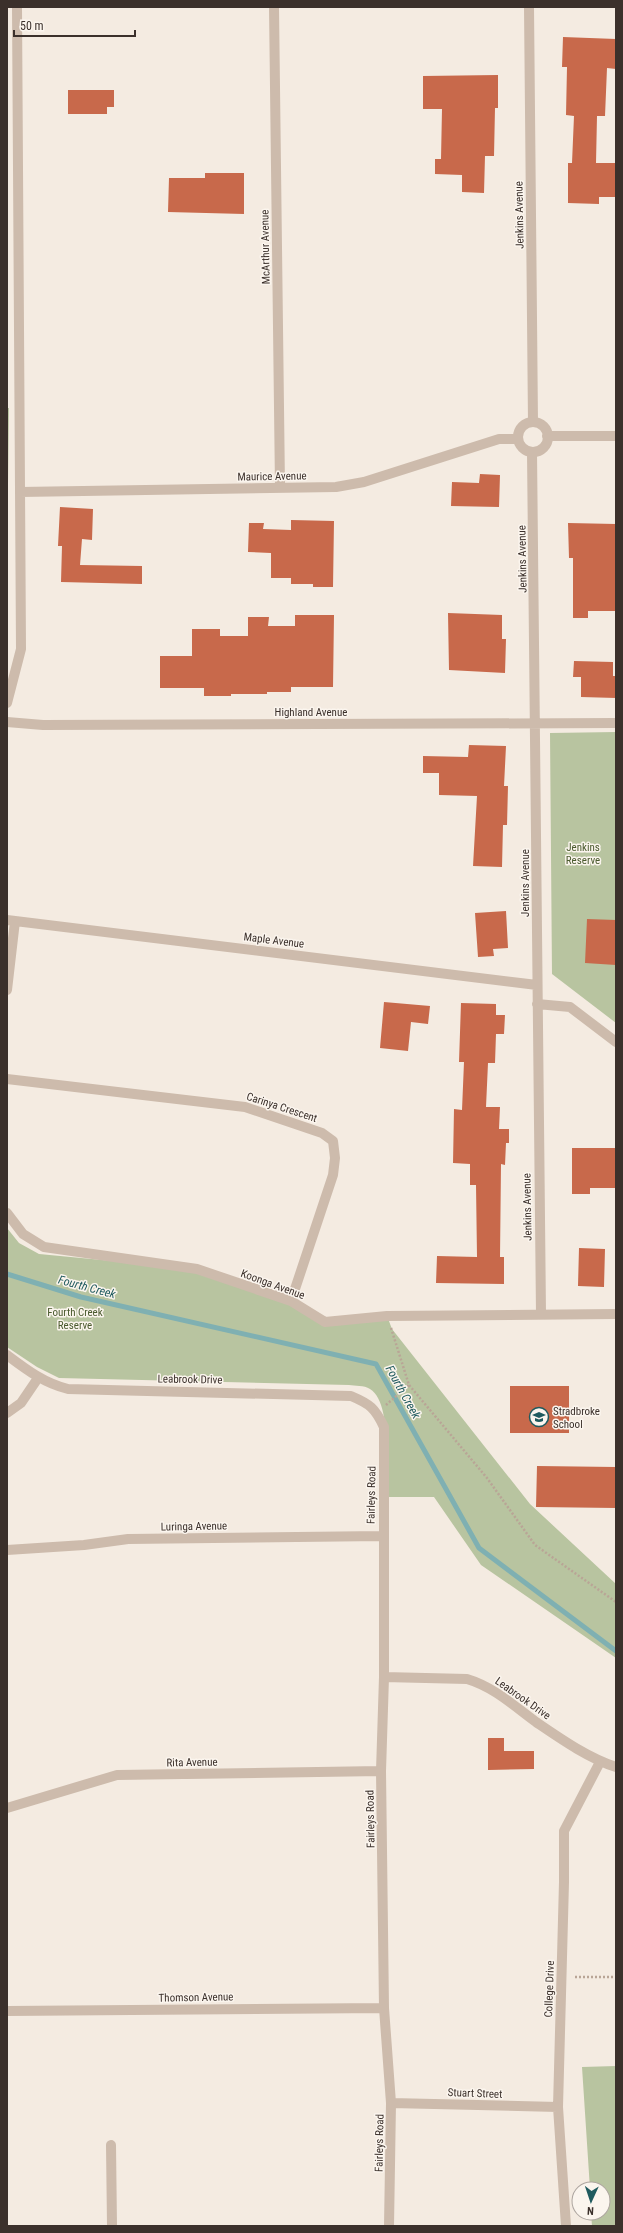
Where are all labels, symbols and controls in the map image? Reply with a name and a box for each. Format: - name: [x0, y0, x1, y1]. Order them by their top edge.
- scale bar: [14, 12, 135, 38]
- text: 50 m: [20, 19, 44, 33]
- street label: Jenkins Avenue: [512, 181, 527, 249]
- street label: McArthur Avenue: [258, 209, 273, 284]
- street label: Maurice Avenue: [237, 469, 307, 484]
- street label: Jenkins Avenue: [515, 525, 530, 593]
- street label: Highland Avenue: [275, 706, 347, 719]
- park label: Jenkins Reserve: [566, 841, 600, 867]
- street label: Jenkins Avenue: [519, 849, 532, 917]
- street label: Maple Avenue: [243, 930, 305, 951]
- street label: Carinya Crescent: [245, 1090, 319, 1125]
- street label: Jenkins Avenue: [520, 1173, 535, 1241]
- street label: Koonga Avenue: [239, 1267, 307, 1302]
- water label: Fourth Creek: [57, 1273, 118, 1302]
- park label: Fourth Creek Reserve: [47, 1306, 103, 1332]
- water label: Fourth Creek: [383, 1363, 424, 1422]
- street label: Leabrook Drive: [157, 1372, 222, 1387]
- place label: Stradbroke School: [553, 1405, 600, 1431]
- school or university icon: Stradbroke School: [528, 1406, 550, 1428]
- street label: Fairleys Road: [364, 1466, 379, 1524]
- street label: Luringa Avenue: [161, 1519, 227, 1534]
- street label: Leabrook Drive: [492, 1675, 553, 1722]
- street label: Rita Avenue: [166, 1756, 218, 1769]
- street label: Fairleys Road: [363, 1790, 378, 1848]
- street label: College Drive: [542, 1960, 557, 2018]
- street label: Thomson Avenue: [158, 1990, 234, 2005]
- street label: Stuart Street: [447, 2086, 503, 2101]
- street label: Fairleys Road: [372, 2114, 387, 2172]
- north arrow: [571, 2181, 611, 2221]
- text: N: [587, 2204, 594, 2217]

